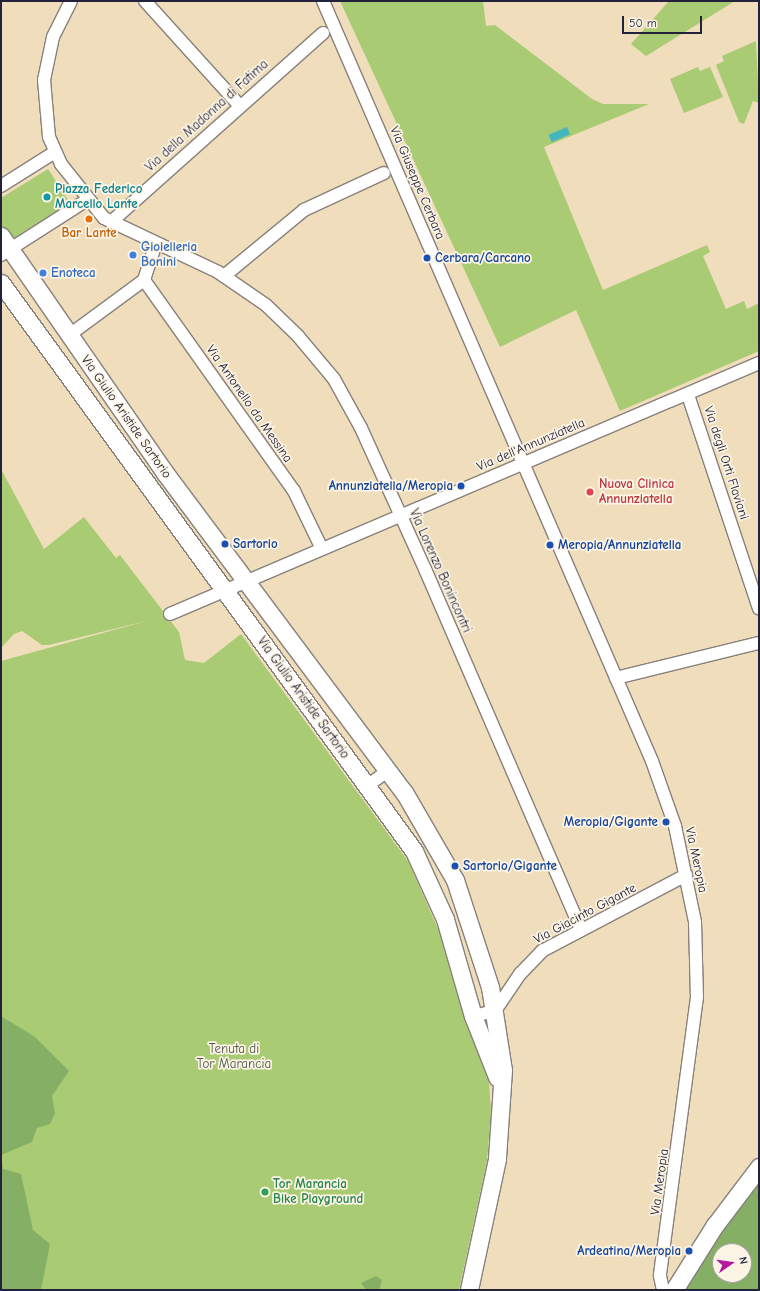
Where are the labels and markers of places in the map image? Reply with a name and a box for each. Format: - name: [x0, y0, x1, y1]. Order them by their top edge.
- place label: Piazza Federico Marcello Lante: [55, 182, 142, 213]
- marker: Piazza Federico Marcello Lante: [42, 192, 52, 202]
- marker: Bar Lante: [84, 214, 94, 224]
- place label: Bar Lante: [61, 225, 117, 241]
- place label: Gioielleria Bonini: [141, 240, 197, 271]
- marker: Gioielleria Bonini: [128, 250, 138, 260]
- place label: Cerbara/Carcano: [435, 250, 531, 266]
- marker: Cerbara/Carcano: [422, 253, 432, 263]
- place label: Enoteca: [51, 265, 95, 281]
- marker: Enoteca: [38, 268, 48, 278]
- place label: Nuova Clinica Annunziatella: [599, 477, 674, 508]
- place label: Annunziatella/Meropia: [329, 478, 453, 494]
- marker: Annunziatella/Meropia: [456, 481, 466, 491]
- marker: Nuova Clinica Annunziatella: [584, 486, 596, 498]
- place label: Sartorio: [233, 536, 278, 552]
- place label: Meropia/Annunziatella: [558, 537, 681, 553]
- marker: Sartorio: [220, 539, 230, 549]
- marker: Meropia/Annunziatella: [545, 540, 555, 550]
- place label: Meropia/Gigante: [564, 814, 658, 830]
- marker: Meropia/Gigante: [661, 817, 671, 827]
- place label: Sartorio/Gigante: [463, 858, 557, 874]
- marker: Sartorio/Gigante: [450, 861, 460, 871]
- place label: Tor Marancia Bike Playground: [273, 1177, 363, 1208]
- marker: Tor Marancia Bike Playground: [260, 1187, 270, 1197]
- place label: Ardeatina/Meropia: [577, 1243, 681, 1259]
- marker: Ardeatina/Meropia: [684, 1246, 694, 1256]

